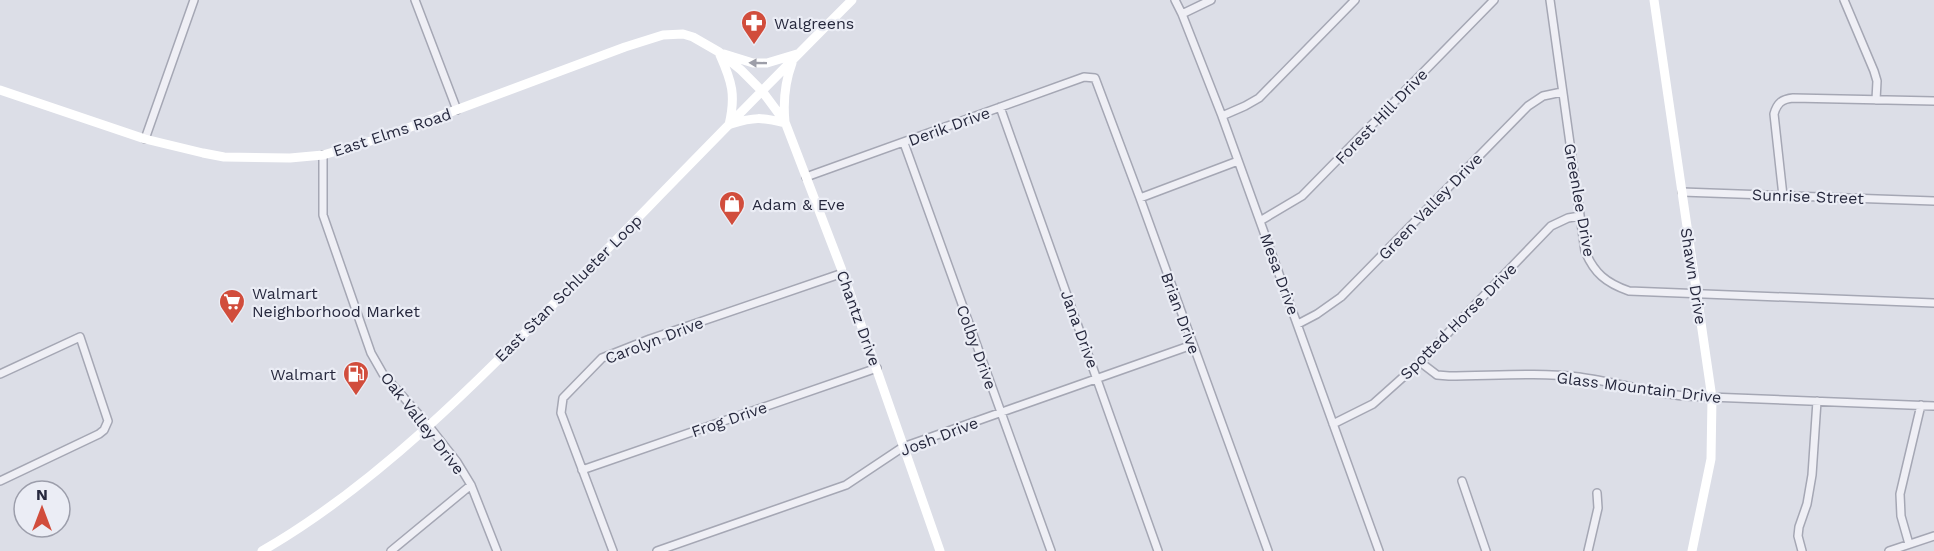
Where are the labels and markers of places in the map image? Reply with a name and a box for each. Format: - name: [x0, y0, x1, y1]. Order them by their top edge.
- pharmacy icon: Walgreens: [739, 8, 769, 46]
- place label: Walgreens: [774, 14, 854, 33]
- shop icon: Adam & Eve: [717, 189, 747, 227]
- place label: Adam & Eve: [752, 195, 845, 214]
- place label: Walmart Neighborhood Market: [252, 284, 420, 321]
- supermarket icon: Walmart Neighborhood Market: [217, 287, 247, 325]
- fuel station icon: Walmart: [341, 359, 371, 397]
- place label: Walmart: [270, 365, 336, 384]

